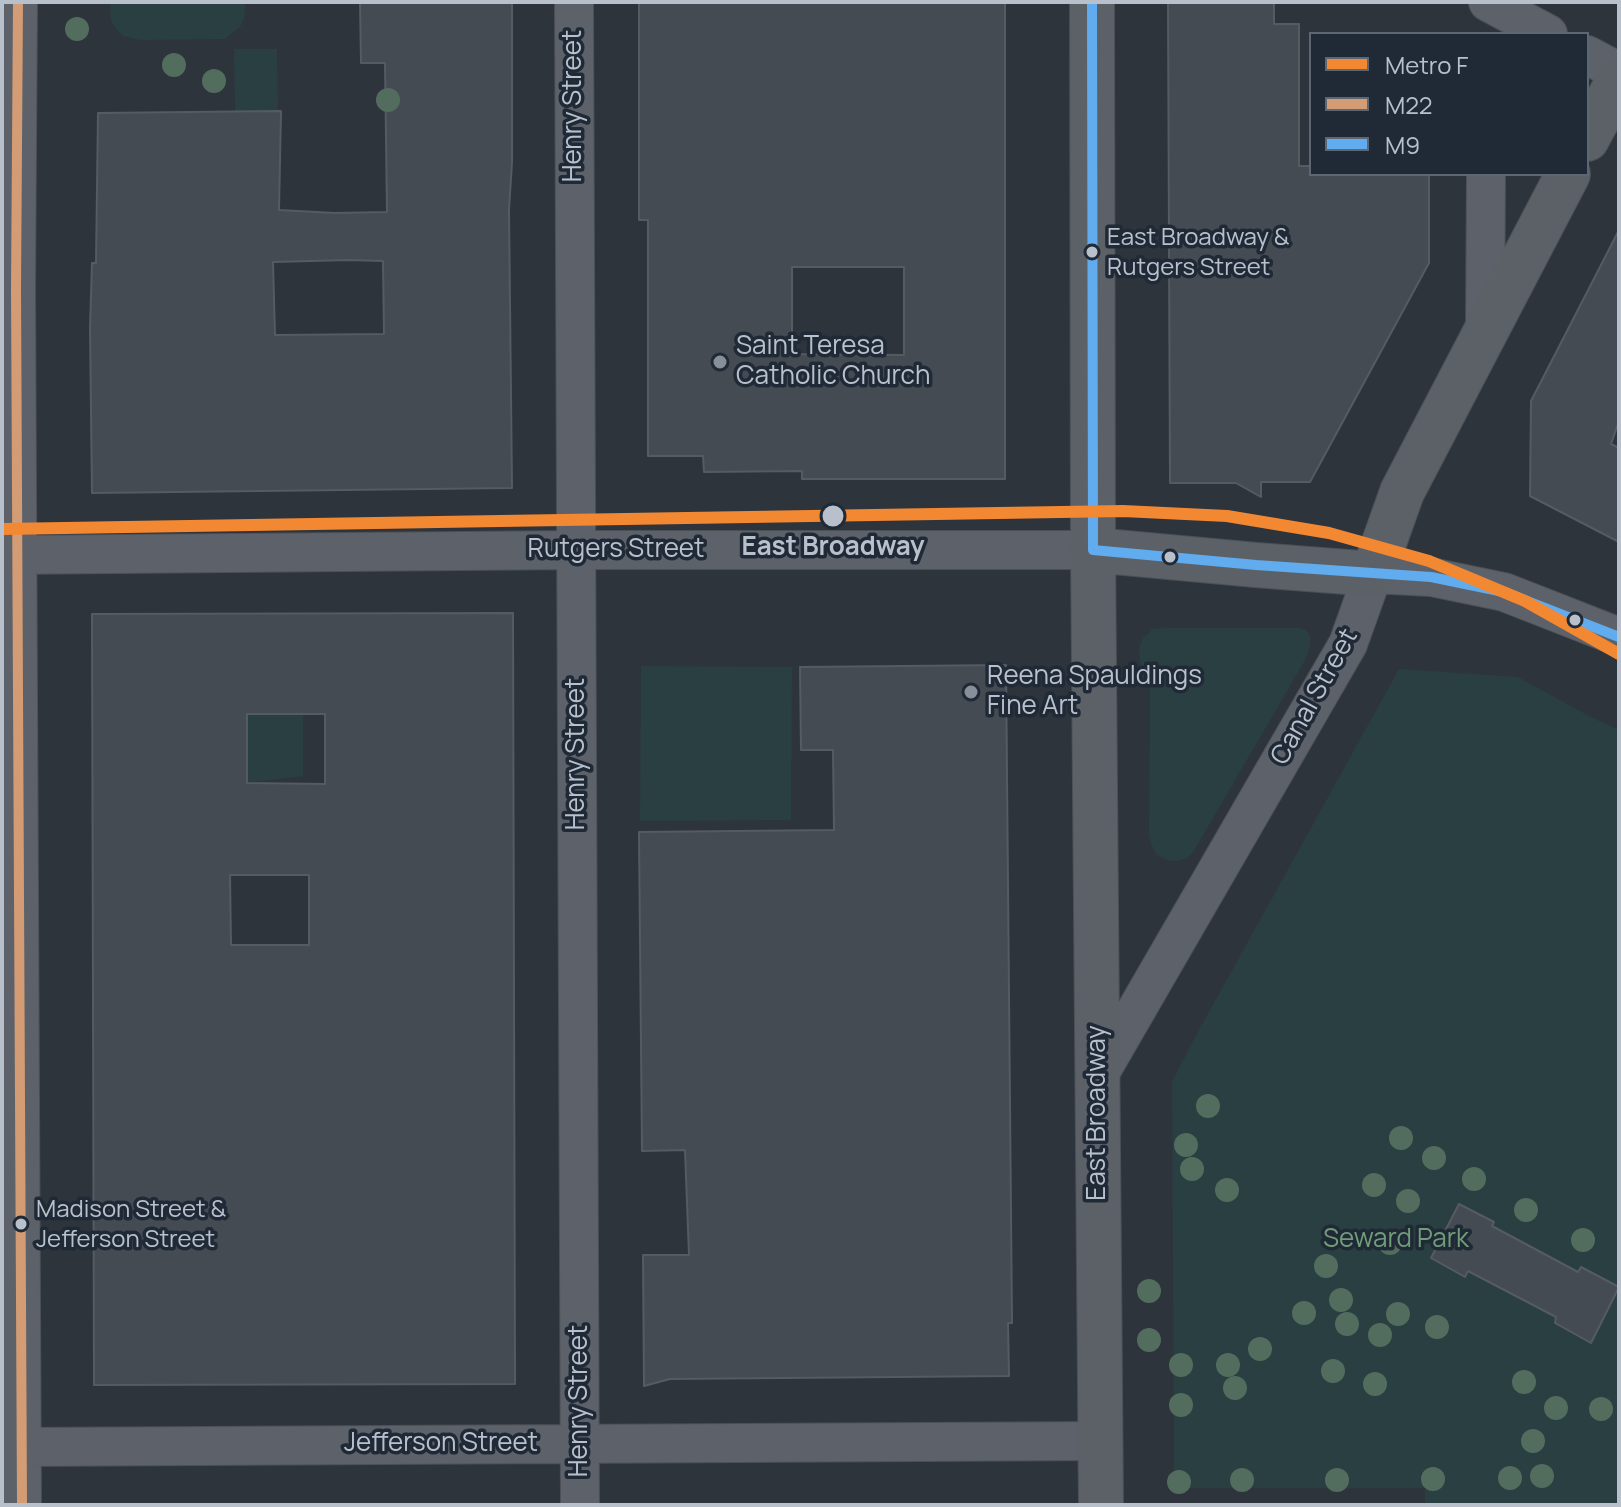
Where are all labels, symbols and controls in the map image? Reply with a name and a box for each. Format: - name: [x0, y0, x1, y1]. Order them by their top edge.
- street label: Henry Street: [558, 30, 590, 182]
- legend: [1309, 32, 1589, 176]
- text: Metro F: [1385, 48, 1468, 81]
- text: M22: [1385, 88, 1433, 121]
- text: M9: [1385, 128, 1420, 161]
- place label: East Broadway & Rutgers Street: [1107, 224, 1289, 280]
- marker: East Broadway & Rutgers Street: [1084, 244, 1100, 260]
- place label: Saint Teresa Catholic Church: [736, 331, 930, 392]
- marker: Saint Teresa Catholic Church: [711, 353, 729, 371]
- marker: East Broadway: [820, 503, 846, 529]
- place label: East Broadway: [741, 532, 925, 564]
- street label: Rutgers Street: [528, 534, 704, 566]
- unlabelled marker: [1162, 549, 1178, 565]
- unlabelled marker: [1567, 612, 1583, 628]
- street label: Canal Street: [1265, 624, 1365, 770]
- place label: Reena Spauldings Fine Art: [987, 661, 1202, 722]
- street label: Henry Street: [561, 678, 593, 830]
- marker: Reena Spauldings Fine Art: [962, 683, 980, 701]
- street label: East Broadway: [1082, 1025, 1114, 1201]
- place label: Madison Street & Jefferson Street: [36, 1196, 226, 1252]
- marker: Madison Street & Jefferson Street: [13, 1216, 29, 1232]
- park label: Seward Park: [1323, 1224, 1469, 1256]
- street label: Henry Street: [564, 1325, 596, 1477]
- street label: Jefferson Street: [344, 1428, 538, 1460]

